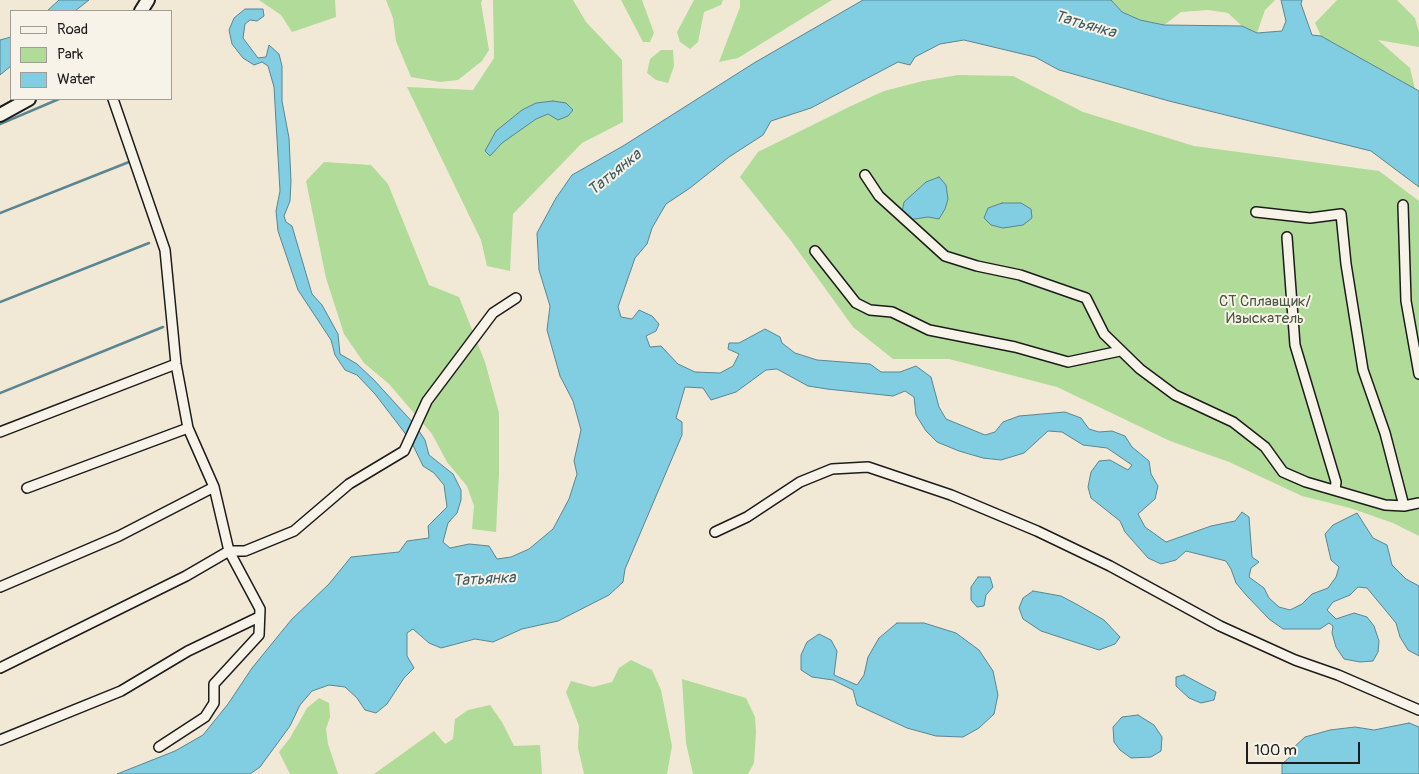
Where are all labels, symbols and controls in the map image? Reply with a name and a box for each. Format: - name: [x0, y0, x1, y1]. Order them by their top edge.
- water label: Татьянка: [1052, 7, 1118, 43]
- legend: [10, 10, 172, 100]
- text: Road: [57, 20, 88, 39]
- text: Park: [57, 45, 83, 64]
- text: Water: [57, 70, 95, 89]
- water label: Татьянка: [585, 146, 645, 200]
- park label: СТ Сплавщик/ Изыскатель: [1219, 293, 1311, 328]
- water label: Татьянка: [452, 569, 516, 591]
- scale bar: [1249, 732, 1363, 764]
- text: 100 m: [1254, 741, 1297, 760]

